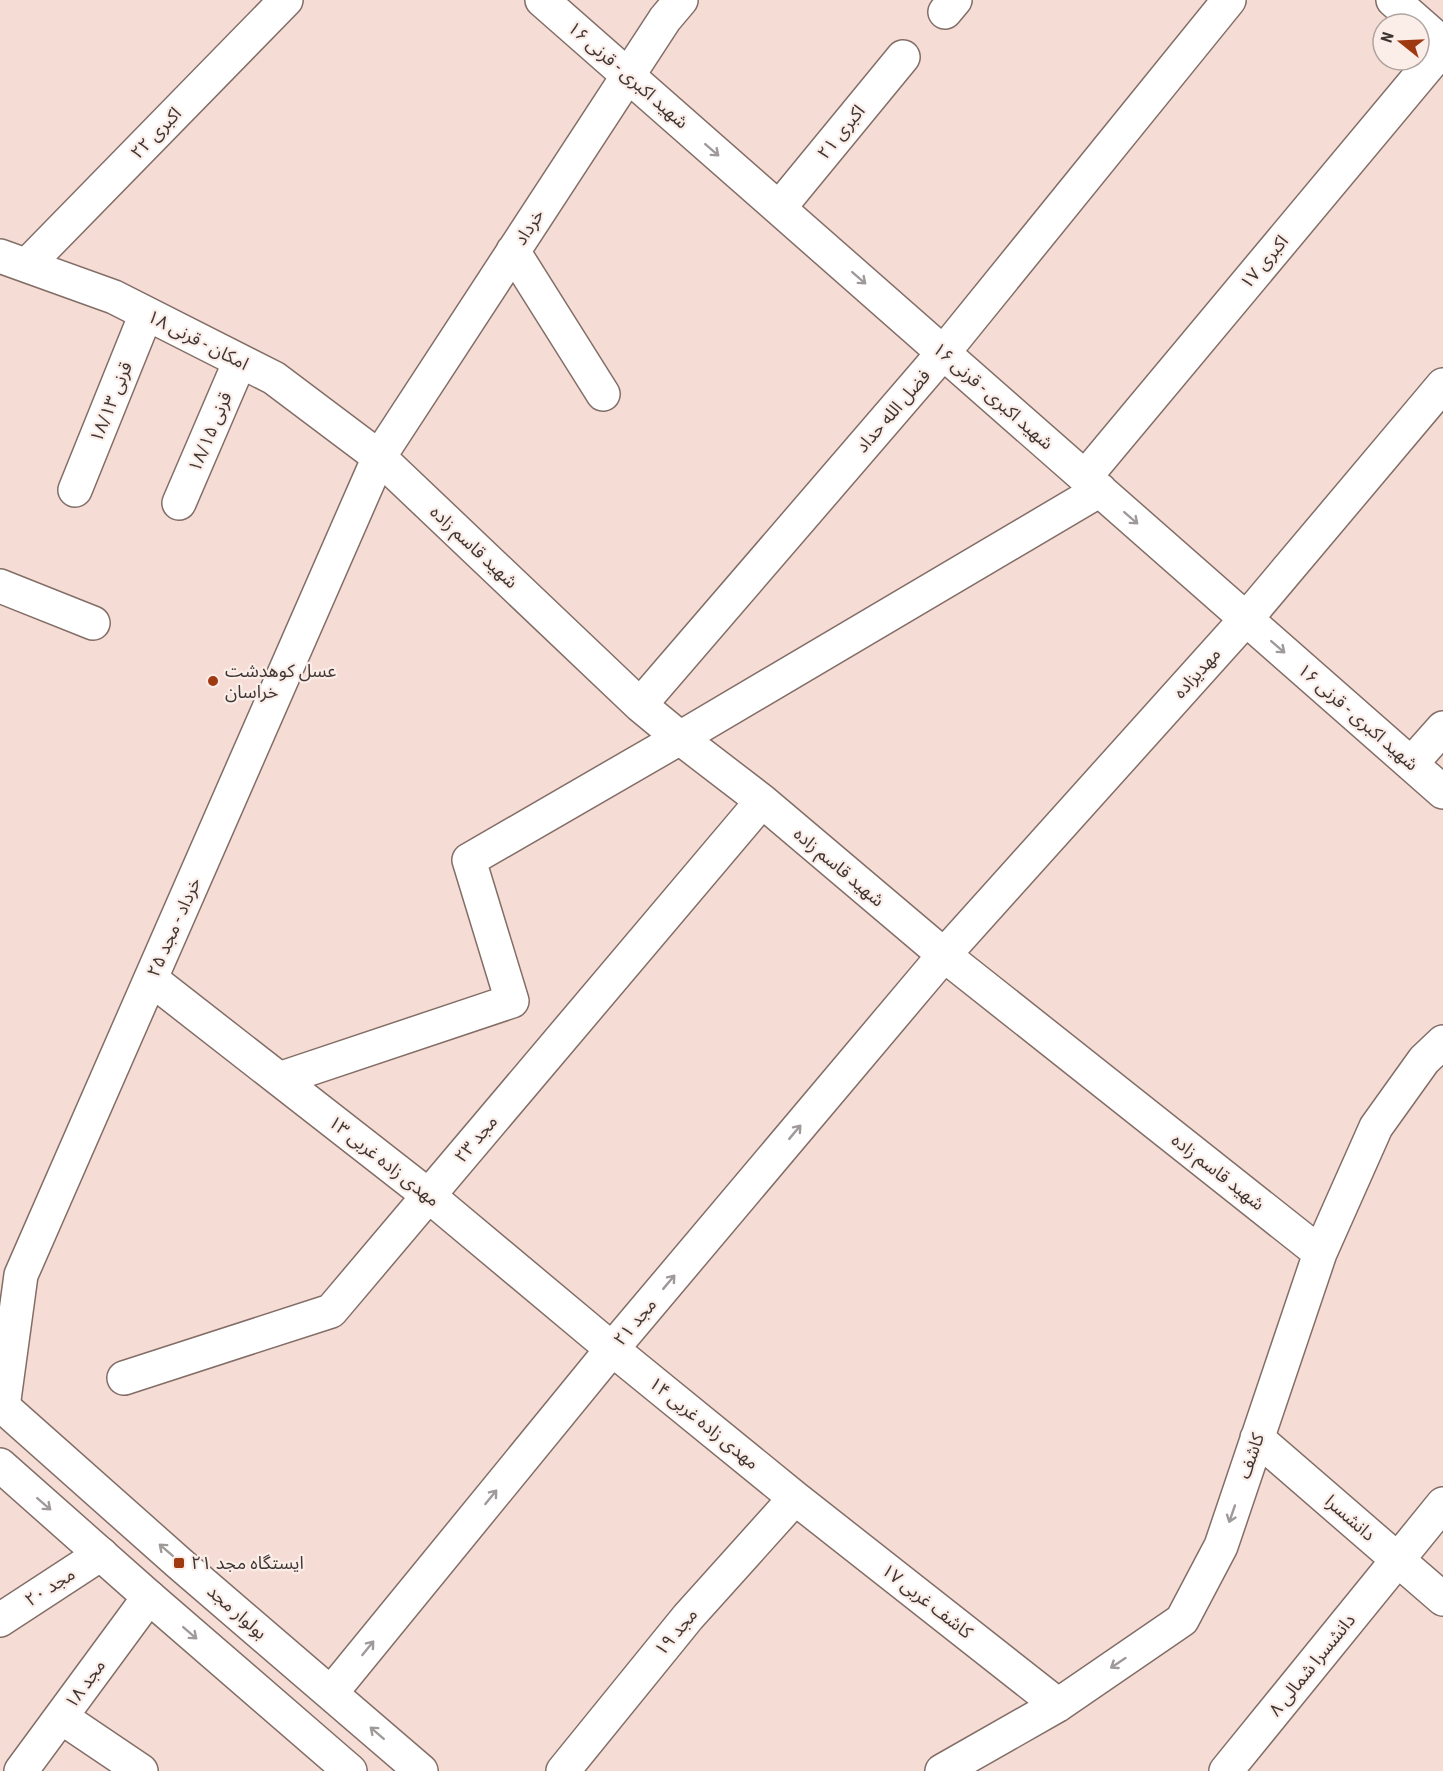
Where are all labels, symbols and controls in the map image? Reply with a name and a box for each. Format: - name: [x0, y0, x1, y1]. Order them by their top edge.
- north arrow: [1371, 12, 1431, 72]
- street label: شهید اکبری - قرنی ۱۶: [563, 17, 693, 133]
- text: N: [1377, 30, 1398, 45]
- street label: اکبری ۲۱: [812, 100, 870, 164]
- street label: اکبری ۲۲: [126, 103, 186, 163]
- one-way arrow: [704, 143, 720, 156]
- street label: خرداد: [509, 205, 549, 249]
- street label: اکبری ۱۷: [1235, 231, 1293, 293]
- one-way arrow: [851, 271, 866, 285]
- street label: امکان - قرنی ۱۸: [144, 305, 252, 375]
- street label: شهید اکبری - قرنی ۱۶: [928, 338, 1058, 454]
- street label: قرنی ۱۸/۱۳: [85, 359, 137, 445]
- street label: فضل الله حداد: [851, 365, 935, 457]
- street label: قرنی ۱۸/۱۵: [183, 389, 237, 475]
- street label: شهید قاسم زاده: [424, 501, 522, 595]
- one-way arrow: [1124, 511, 1139, 525]
- one-way arrow: [1270, 640, 1285, 654]
- street label: مهدیزاده: [1169, 643, 1225, 703]
- street label: شهید اکبری - قرنی ۱۶: [1293, 659, 1423, 775]
- place label: عسل كوهدشت خراسان: [225, 660, 336, 703]
- marker: عسل كوهدشت خراسان: [206, 674, 220, 688]
- street label: شهید قاسم زاده: [788, 823, 889, 913]
- street label: خرداد - مجد ۲۵: [142, 874, 206, 980]
- street label: مهدی زاده غربی ۱۳: [324, 1111, 444, 1211]
- street label: مجد ۲۳: [450, 1111, 501, 1167]
- one-way arrow: [788, 1125, 801, 1141]
- street label: شهید قاسم زاده: [1166, 1129, 1269, 1217]
- one-way arrow: [662, 1275, 676, 1290]
- street label: مجد ۲۱: [609, 1294, 660, 1350]
- street label: مهدی زاده غربی ۱۴: [645, 1372, 763, 1474]
- street label: کاشف: [1233, 1430, 1268, 1481]
- one-way arrow: [485, 1489, 498, 1505]
- street label: دانشسرا: [1320, 1490, 1380, 1546]
- one-way arrow: [36, 1497, 51, 1511]
- one-way arrow: [1226, 1504, 1237, 1523]
- one-way arrow: [159, 1543, 174, 1557]
- place label: ایستگاه مجد ۲۱: [191, 1552, 304, 1573]
- marker: ایستگاه مجد ۲۱: [172, 1556, 186, 1570]
- street label: کاشف غربی ۱۷: [877, 1559, 977, 1644]
- street label: مجد ۲۰: [21, 1563, 79, 1610]
- street label: بولوار مجد: [203, 1580, 271, 1644]
- street label: مجد ۱۹: [650, 1604, 701, 1660]
- street label: دانشسرا شمالی ۸: [1264, 1609, 1360, 1721]
- one-way arrow: [182, 1626, 197, 1640]
- one-way arrow: [362, 1640, 375, 1656]
- street label: مجد ۱۸: [60, 1655, 109, 1712]
- one-way arrow: [1110, 1657, 1127, 1669]
- one-way arrow: [370, 1726, 385, 1740]

